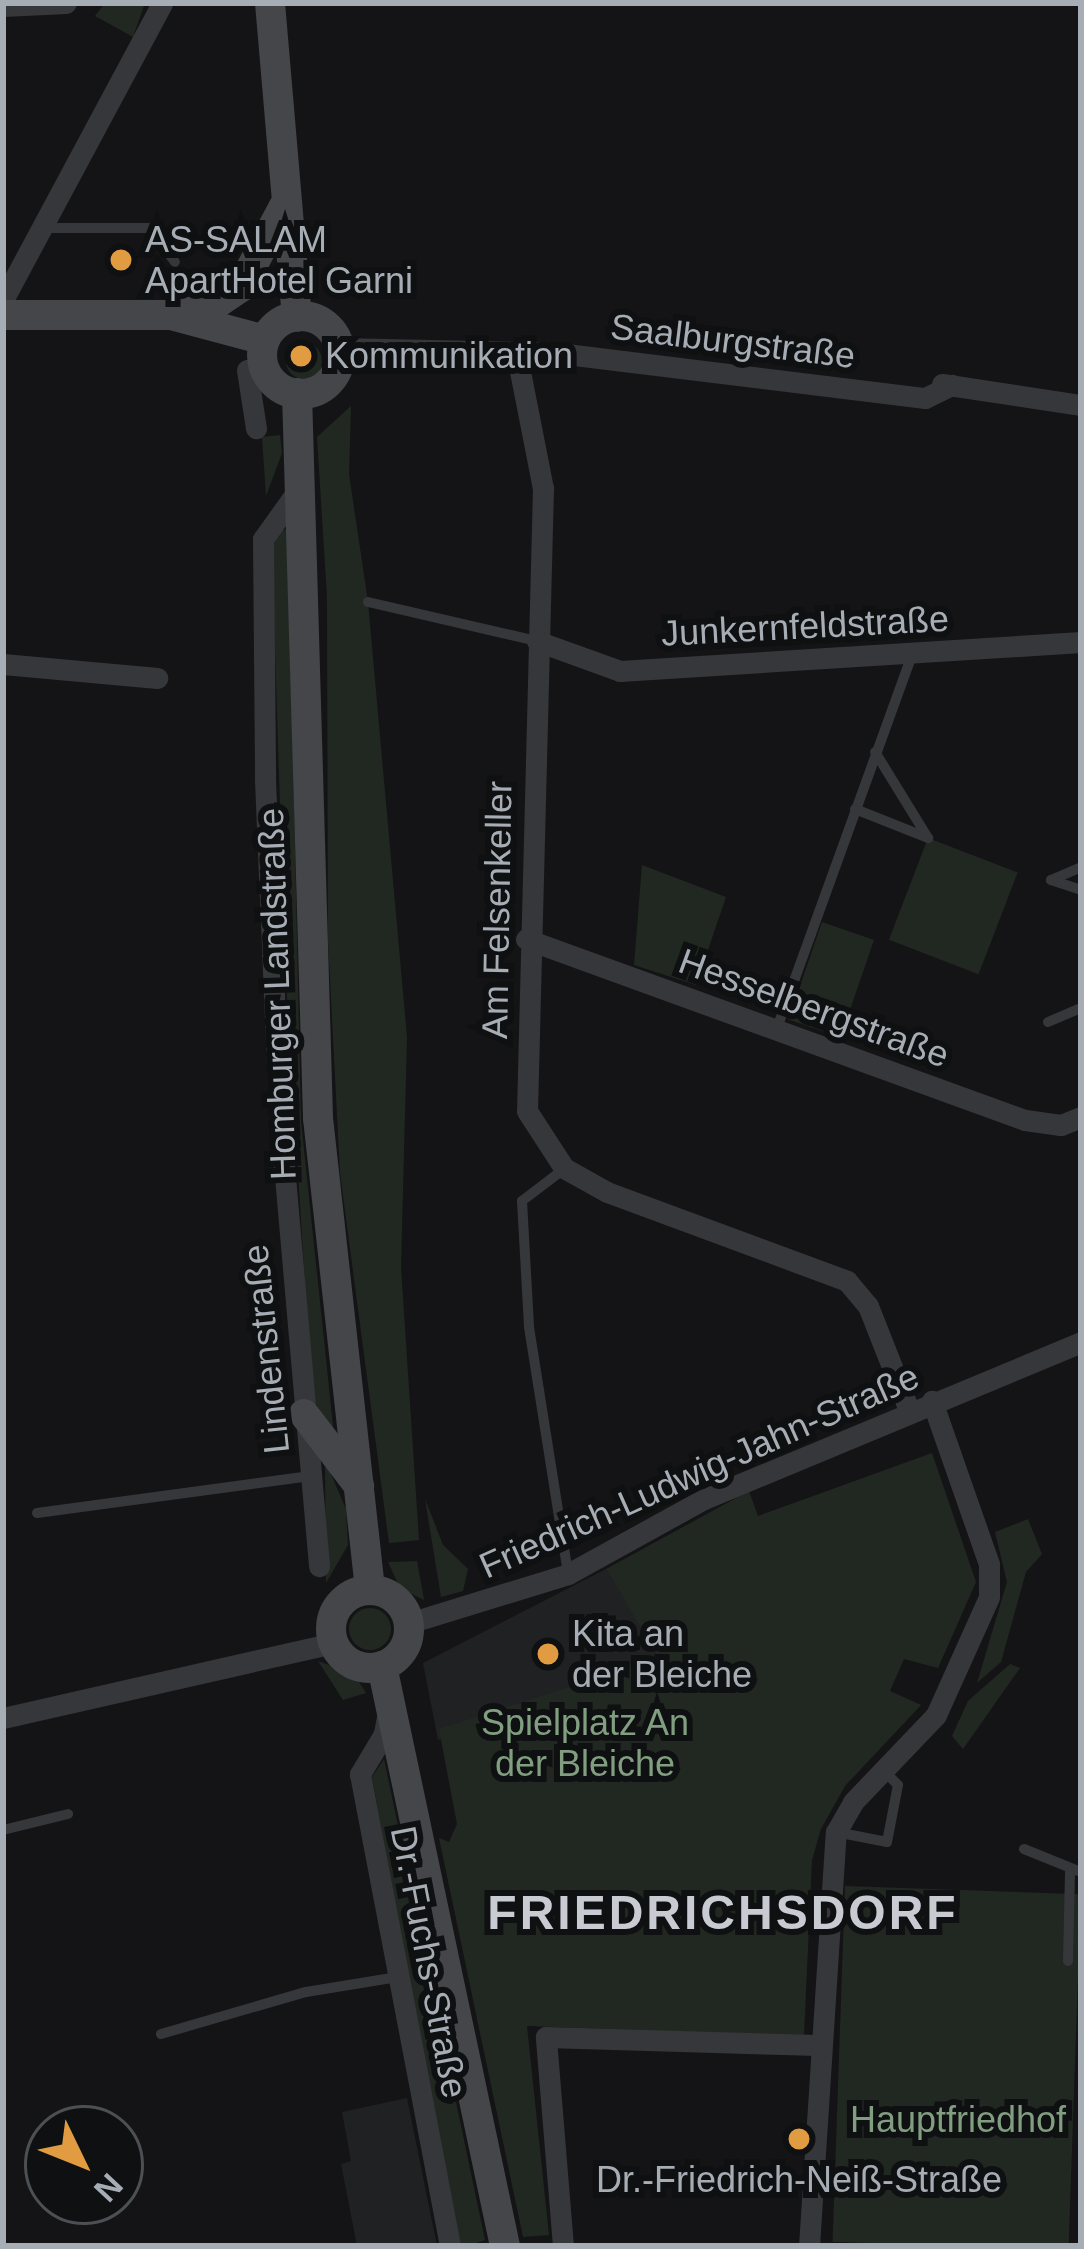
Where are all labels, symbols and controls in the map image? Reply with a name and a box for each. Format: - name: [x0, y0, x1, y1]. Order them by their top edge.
- place label: AS-SALAM ApartHotel Garni: [145, 217, 413, 302]
- marker: AS-SALAM ApartHotel Garni: [108, 247, 134, 273]
- street label: Saalburgstraße: [608, 305, 858, 377]
- place label: Kommunikation: [325, 334, 573, 378]
- marker: Kommunikation: [288, 343, 314, 369]
- street label: Junkernfeldstraße: [660, 597, 950, 655]
- street label: Am Felsenkeller: [473, 781, 521, 1039]
- street label: Homburger Landstraße: [249, 807, 305, 1181]
- street label: Hesselbergstraße: [673, 939, 955, 1077]
- street label: Lindenstraße: [234, 1242, 298, 1456]
- street label: Friedrich-Ludwig-Jahn-Straße: [473, 1354, 925, 1588]
- place label: Kita an der Bleiche: [572, 1611, 752, 1696]
- marker: Kita an der Bleiche: [535, 1641, 561, 1667]
- park label: Spielplatz An der Bleiche: [480, 1700, 690, 1785]
- street label: Dr.-Fuchs-Straße: [381, 1822, 477, 2102]
- district label: FRIEDRICHSDORF: [487, 1884, 959, 1942]
- park label: Hauptfriedhof: [850, 2098, 1066, 2142]
- north arrow: [24, 2105, 144, 2225]
- marker: Dr.-Friedrich-Neiß-Straße: [786, 2126, 812, 2152]
- place label: Dr.-Friedrich-Neiß-Straße: [596, 2158, 1002, 2202]
- text: N: [87, 2167, 130, 2209]

